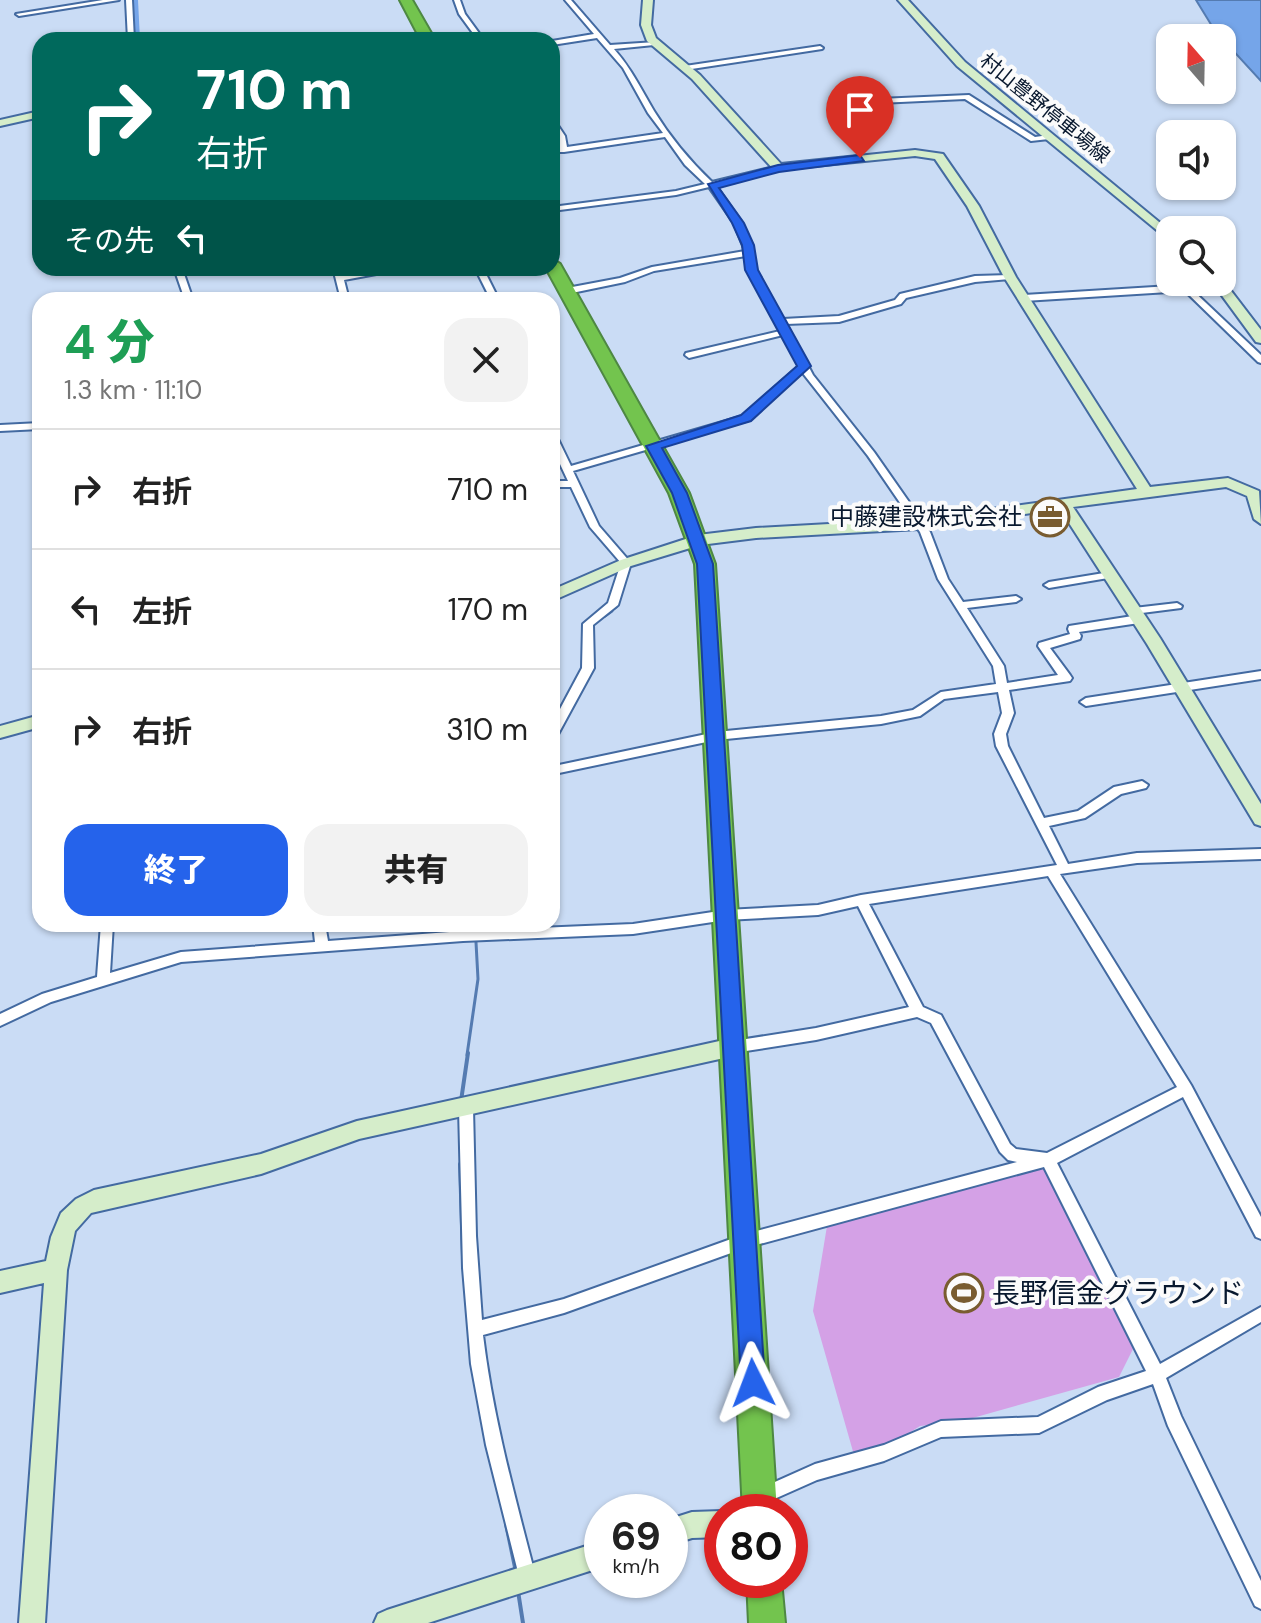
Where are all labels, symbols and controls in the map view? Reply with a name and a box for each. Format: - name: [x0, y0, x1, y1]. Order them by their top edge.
- north arrow: [1156, 24, 1236, 104]
- map controls: [1156, 24, 1236, 296]
- street label: 村山豊野停車場線: [975, 48, 1115, 168]
- text: 710 m: [196, 53, 353, 126]
- icon: right: [64, 64, 168, 168]
- pin: [826, 76, 894, 158]
- icon: arrive: [838, 88, 882, 132]
- button: sound: [1156, 120, 1236, 200]
- text: 右折: [196, 130, 268, 177]
- icon: left: [170, 216, 214, 260]
- button: search: [1156, 216, 1236, 296]
- text: その先: [64, 221, 154, 260]
- text: 4 分: [64, 311, 155, 374]
- button: close: [444, 318, 528, 402]
- text: 1.3 km · 11:10: [64, 373, 202, 407]
- icon: right: [64, 467, 108, 511]
- text: 710 m: [447, 470, 528, 509]
- text: 右折: [132, 472, 192, 511]
- office icon: 中藤建設株式会社: [1029, 496, 1071, 538]
- place label: 中藤建設株式会社: [830, 501, 1022, 532]
- icon: left: [64, 587, 108, 631]
- text: 170 m: [448, 590, 528, 629]
- text: 左折: [132, 592, 192, 631]
- icon: right: [64, 707, 108, 751]
- text: 310 m: [446, 710, 528, 749]
- text: 右折: [132, 712, 192, 751]
- button: 終了: [64, 824, 288, 916]
- button: 共有: [304, 824, 528, 916]
- sports icon: 長野信金グラウンド: [943, 1272, 985, 1314]
- place label: 長野信金グラウンド: [992, 1275, 1244, 1312]
- position arrow: [711, 1341, 795, 1425]
- speed limit sign: 80: [704, 1494, 808, 1598]
- text: 69: [611, 1510, 661, 1562]
- text: km/h: [612, 1553, 660, 1579]

